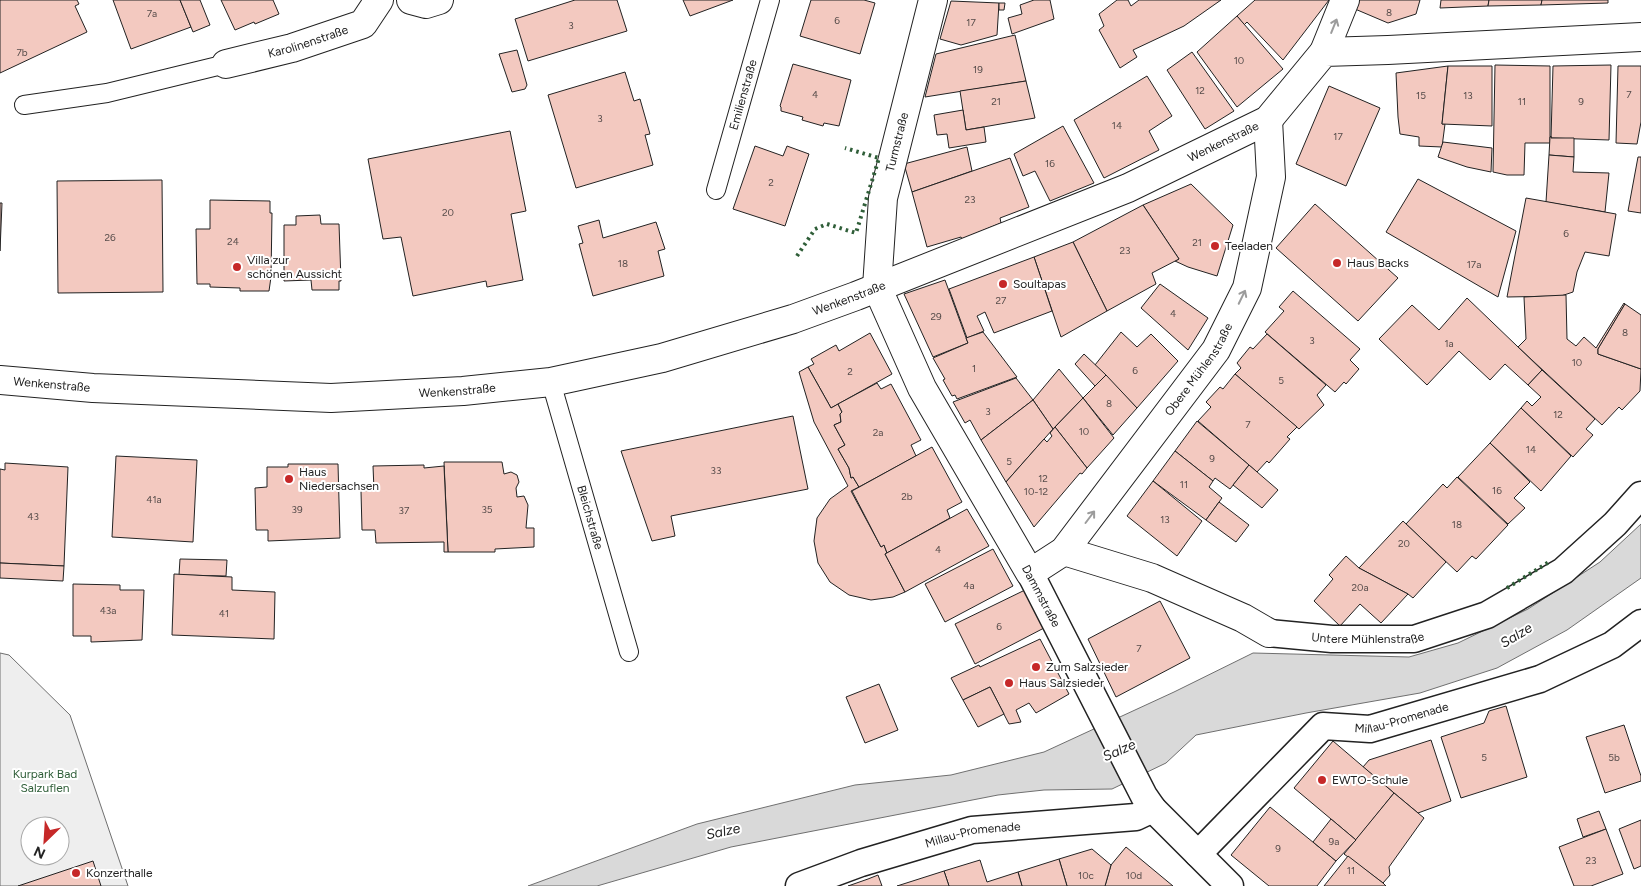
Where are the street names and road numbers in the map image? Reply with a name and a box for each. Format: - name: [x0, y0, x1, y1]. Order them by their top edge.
- street label: Karolinenstraße: [266, 22, 350, 61]
- street label: Emilienstraße: [726, 58, 760, 132]
- street label: Turmstraße: [883, 110, 911, 173]
- street label: Wenkenstraße: [1186, 118, 1261, 165]
- street label: Wenkenstraße: [810, 278, 888, 318]
- street label: Obere Mühlenstraße: [1162, 320, 1235, 418]
- street label: Wenkenstraße: [13, 374, 91, 395]
- street label: Wenkenstraße: [418, 381, 497, 400]
- street label: Bleichstraße: [574, 484, 606, 552]
- street label: Dammstraße: [1019, 563, 1063, 630]
- street label: Untere Mühlenstraße: [1311, 629, 1426, 647]
- street label: Millau-Promenade: [1354, 699, 1451, 736]
- street label: Millau-Promenade: [923, 819, 1022, 851]

